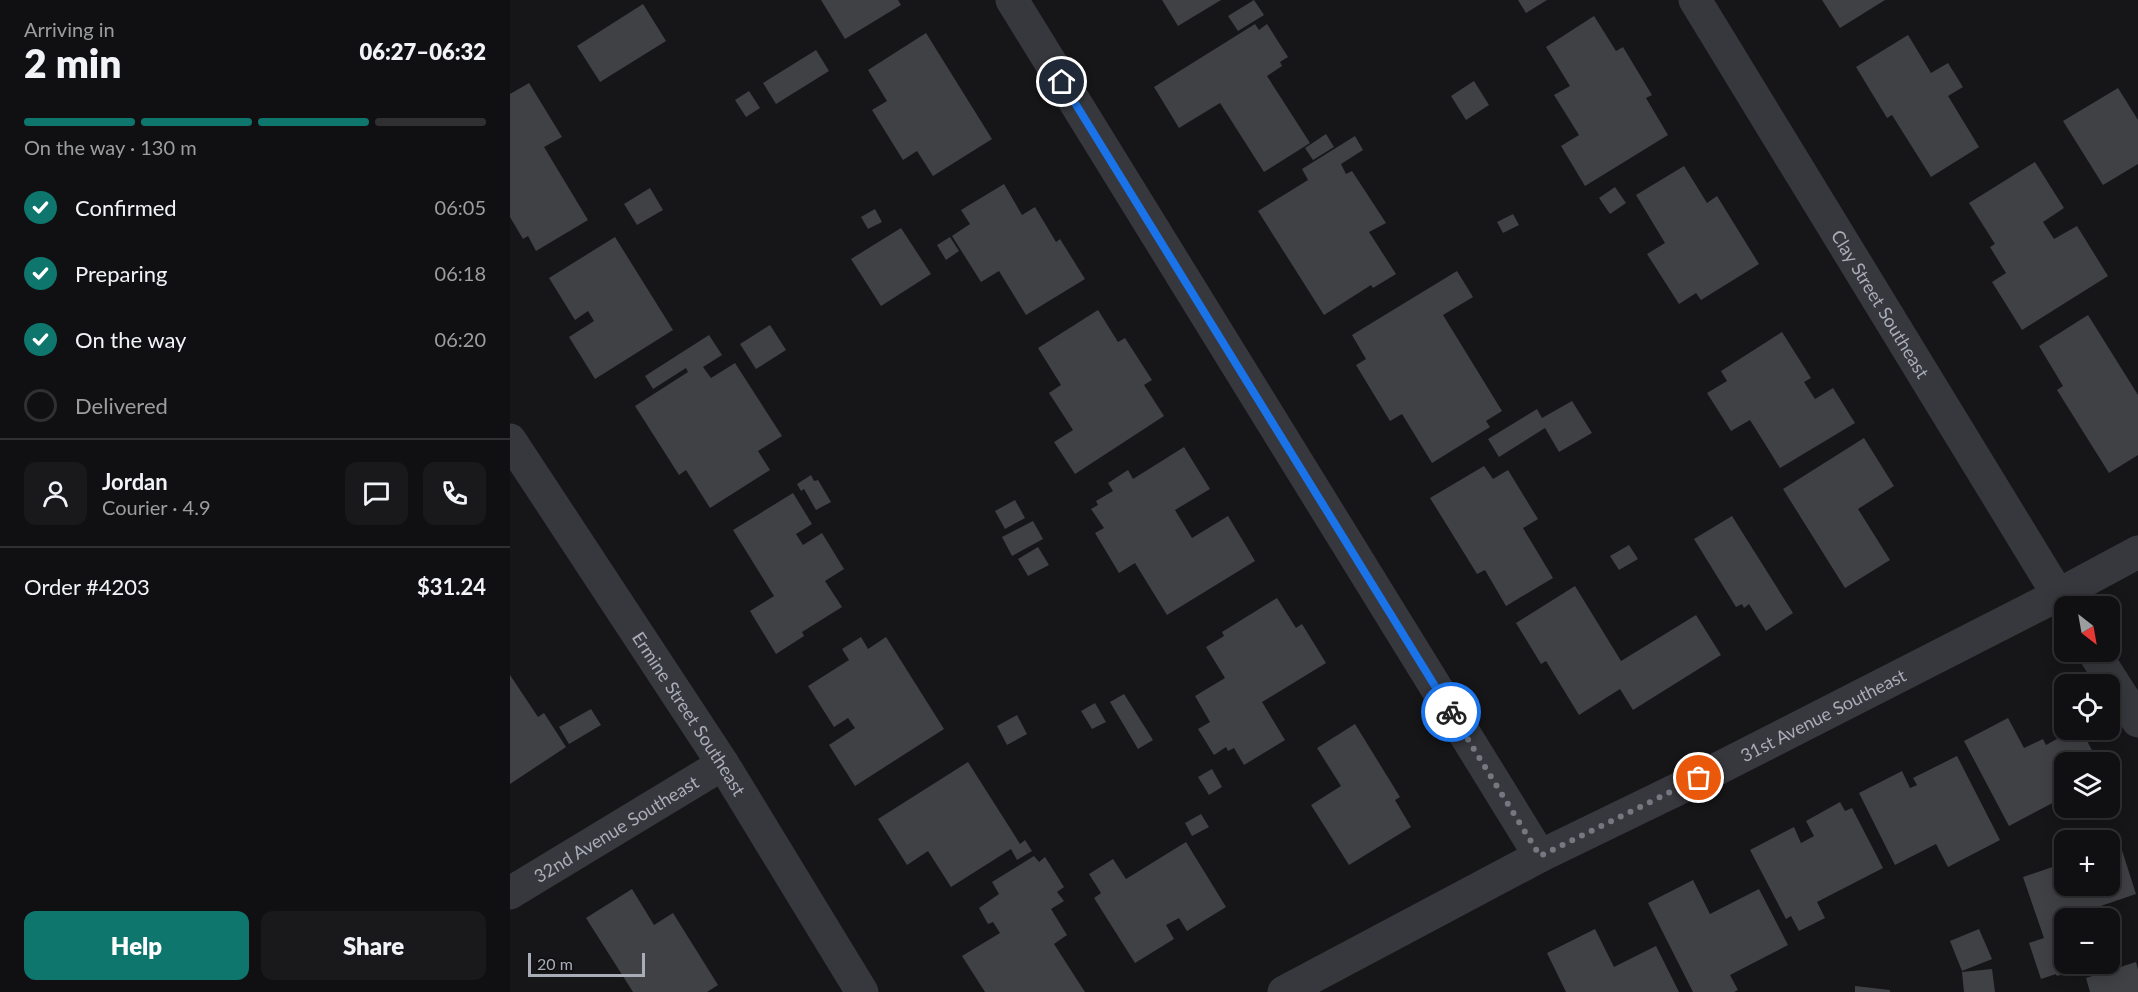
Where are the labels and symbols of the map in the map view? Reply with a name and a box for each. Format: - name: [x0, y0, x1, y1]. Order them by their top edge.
- pin: [1036, 56, 1087, 107]
- street label: Clay Street Southeast: [1827, 226, 1934, 382]
- north arrow: [2054, 596, 2120, 662]
- street label: Ermine Street Southeast: [628, 627, 751, 800]
- street label: 31st Avenue Southeast: [1737, 663, 1910, 766]
- courier: [1421, 682, 1481, 742]
- pin: [1673, 752, 1724, 803]
- street label: 32nd Avenue Southeast: [530, 770, 703, 887]
- scale bar: [528, 950, 645, 978]

